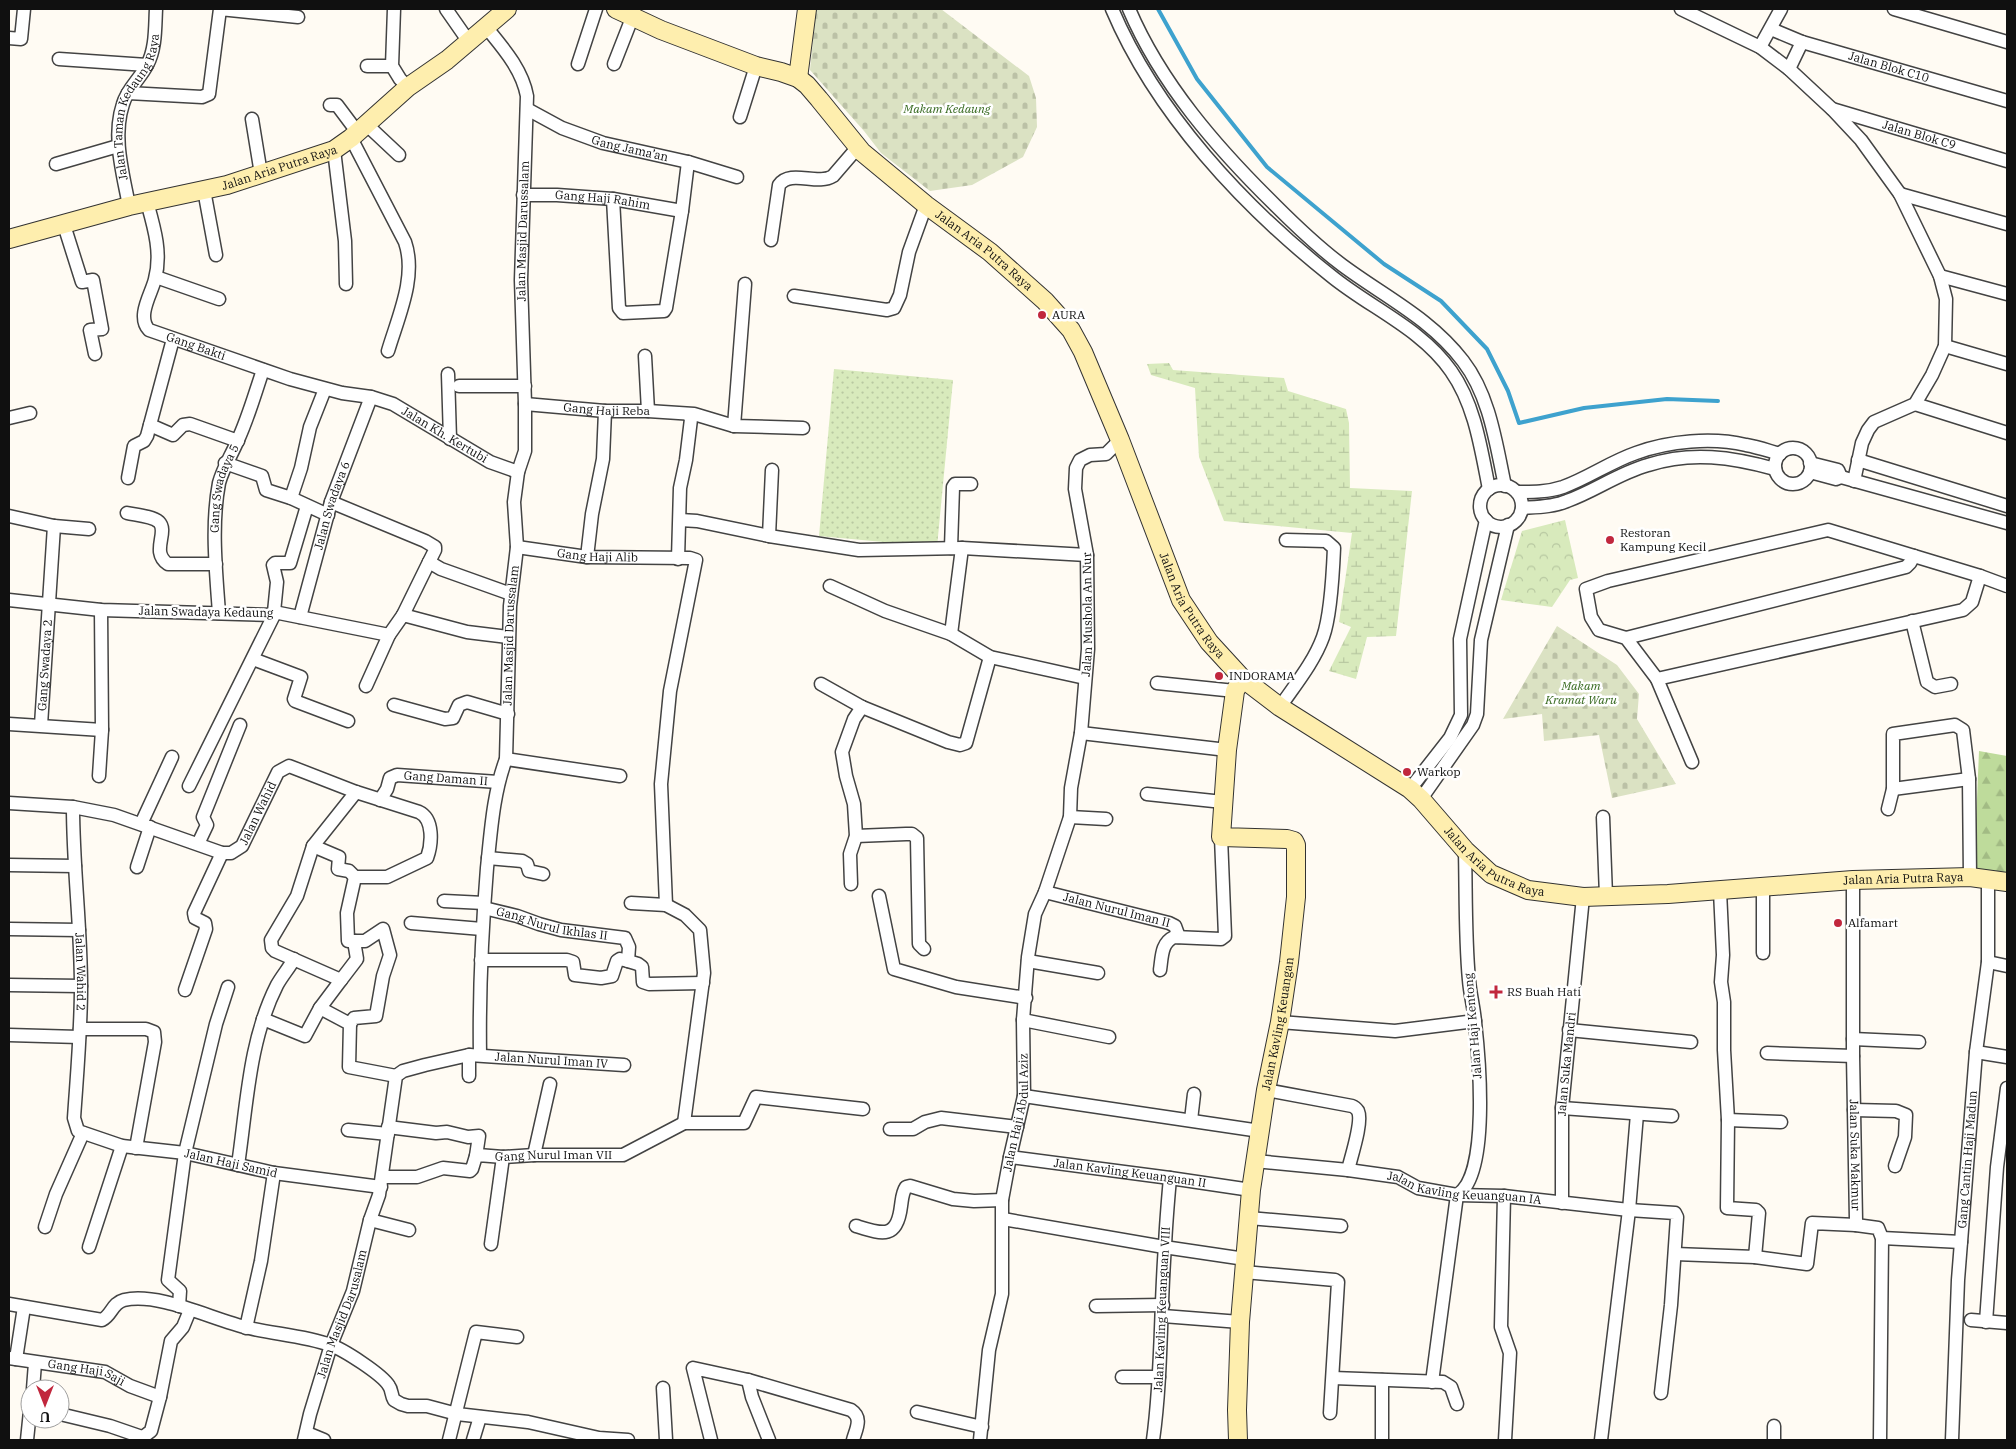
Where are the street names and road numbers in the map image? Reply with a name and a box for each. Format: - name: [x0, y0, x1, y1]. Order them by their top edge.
- street label: Jalan Taman Kedaung Raya: [110, 33, 162, 182]
- street label: Jalan Blok C10: [1847, 48, 1931, 85]
- street label: Jalan Blok C9: [1881, 116, 1958, 152]
- street label: Gang Jama’an: [590, 131, 670, 164]
- street label: Jalan Aria Putra Raya: [220, 141, 339, 193]
- street label: Jalan Masjid Darussalam: [513, 160, 532, 302]
- street label: Gang Haji Rahim: [555, 187, 652, 212]
- street label: Jalan Aria Putra Raya: [933, 207, 1036, 294]
- street label: Gang Bakti: [164, 329, 228, 363]
- street label: Gang Haji Reba: [563, 399, 651, 418]
- street label: Jalan Kh. Kertubi: [399, 403, 491, 466]
- street label: Gang Swadaya 5: [207, 442, 242, 533]
- street label: Jalan Swadaya 6: [310, 459, 353, 551]
- street label: Gang Haji Alib: [556, 545, 638, 564]
- street label: Jalan Mushola An Nur: [1078, 550, 1095, 677]
- street label: Jalan Aria Putra Raya: [1157, 550, 1229, 662]
- street label: Jalan Masjid Darussalam: [499, 564, 522, 706]
- street label: Jalan Swadaya Kedaung: [138, 603, 274, 620]
- street label: Gang Swadaya 2: [34, 619, 55, 711]
- street label: Gang Daman II: [403, 767, 488, 788]
- street label: Jalan Wahid: [236, 779, 279, 847]
- street label: Jalan Aria Putra Raya: [1441, 823, 1546, 899]
- street label: Jalan Aria Putra Raya: [1842, 869, 1964, 888]
- street label: Jalan Nurul Iman II: [1062, 889, 1172, 930]
- street label: Gang Nurul Ikhlas II: [495, 903, 609, 943]
- street label: Jalan Wahid 2: [72, 932, 89, 1011]
- street label: Jalan Kavling Keuangan: [1258, 956, 1297, 1092]
- street label: Jalan Haji Kentong: [1460, 972, 1485, 1080]
- street label: Jalan Suka Mandri: [1554, 1011, 1579, 1116]
- street label: Jalan Nurul Iman IV: [494, 1049, 609, 1071]
- street label: Jalan Haji Abdul Aziz: [999, 1053, 1031, 1173]
- street label: Gang Cantin Haji Madun: [1954, 1090, 1980, 1229]
- street label: Jalan Suka Makmur: [1847, 1099, 1864, 1212]
- street label: Jalan Haji Samid: [183, 1145, 279, 1181]
- street label: Gang Nurul Iman VII: [494, 1147, 612, 1164]
- street label: Jalan Kavling Keuanguan II: [1053, 1155, 1207, 1190]
- street label: Jalan Kavling Keuanguan IA: [1386, 1168, 1543, 1207]
- street label: Jalan Kavling Keuanguan VIII: [1150, 1226, 1173, 1393]
- street label: Jalan Masjid Darusalam: [313, 1247, 370, 1380]
- street label: Gang Haji Saji: [47, 1356, 128, 1389]

